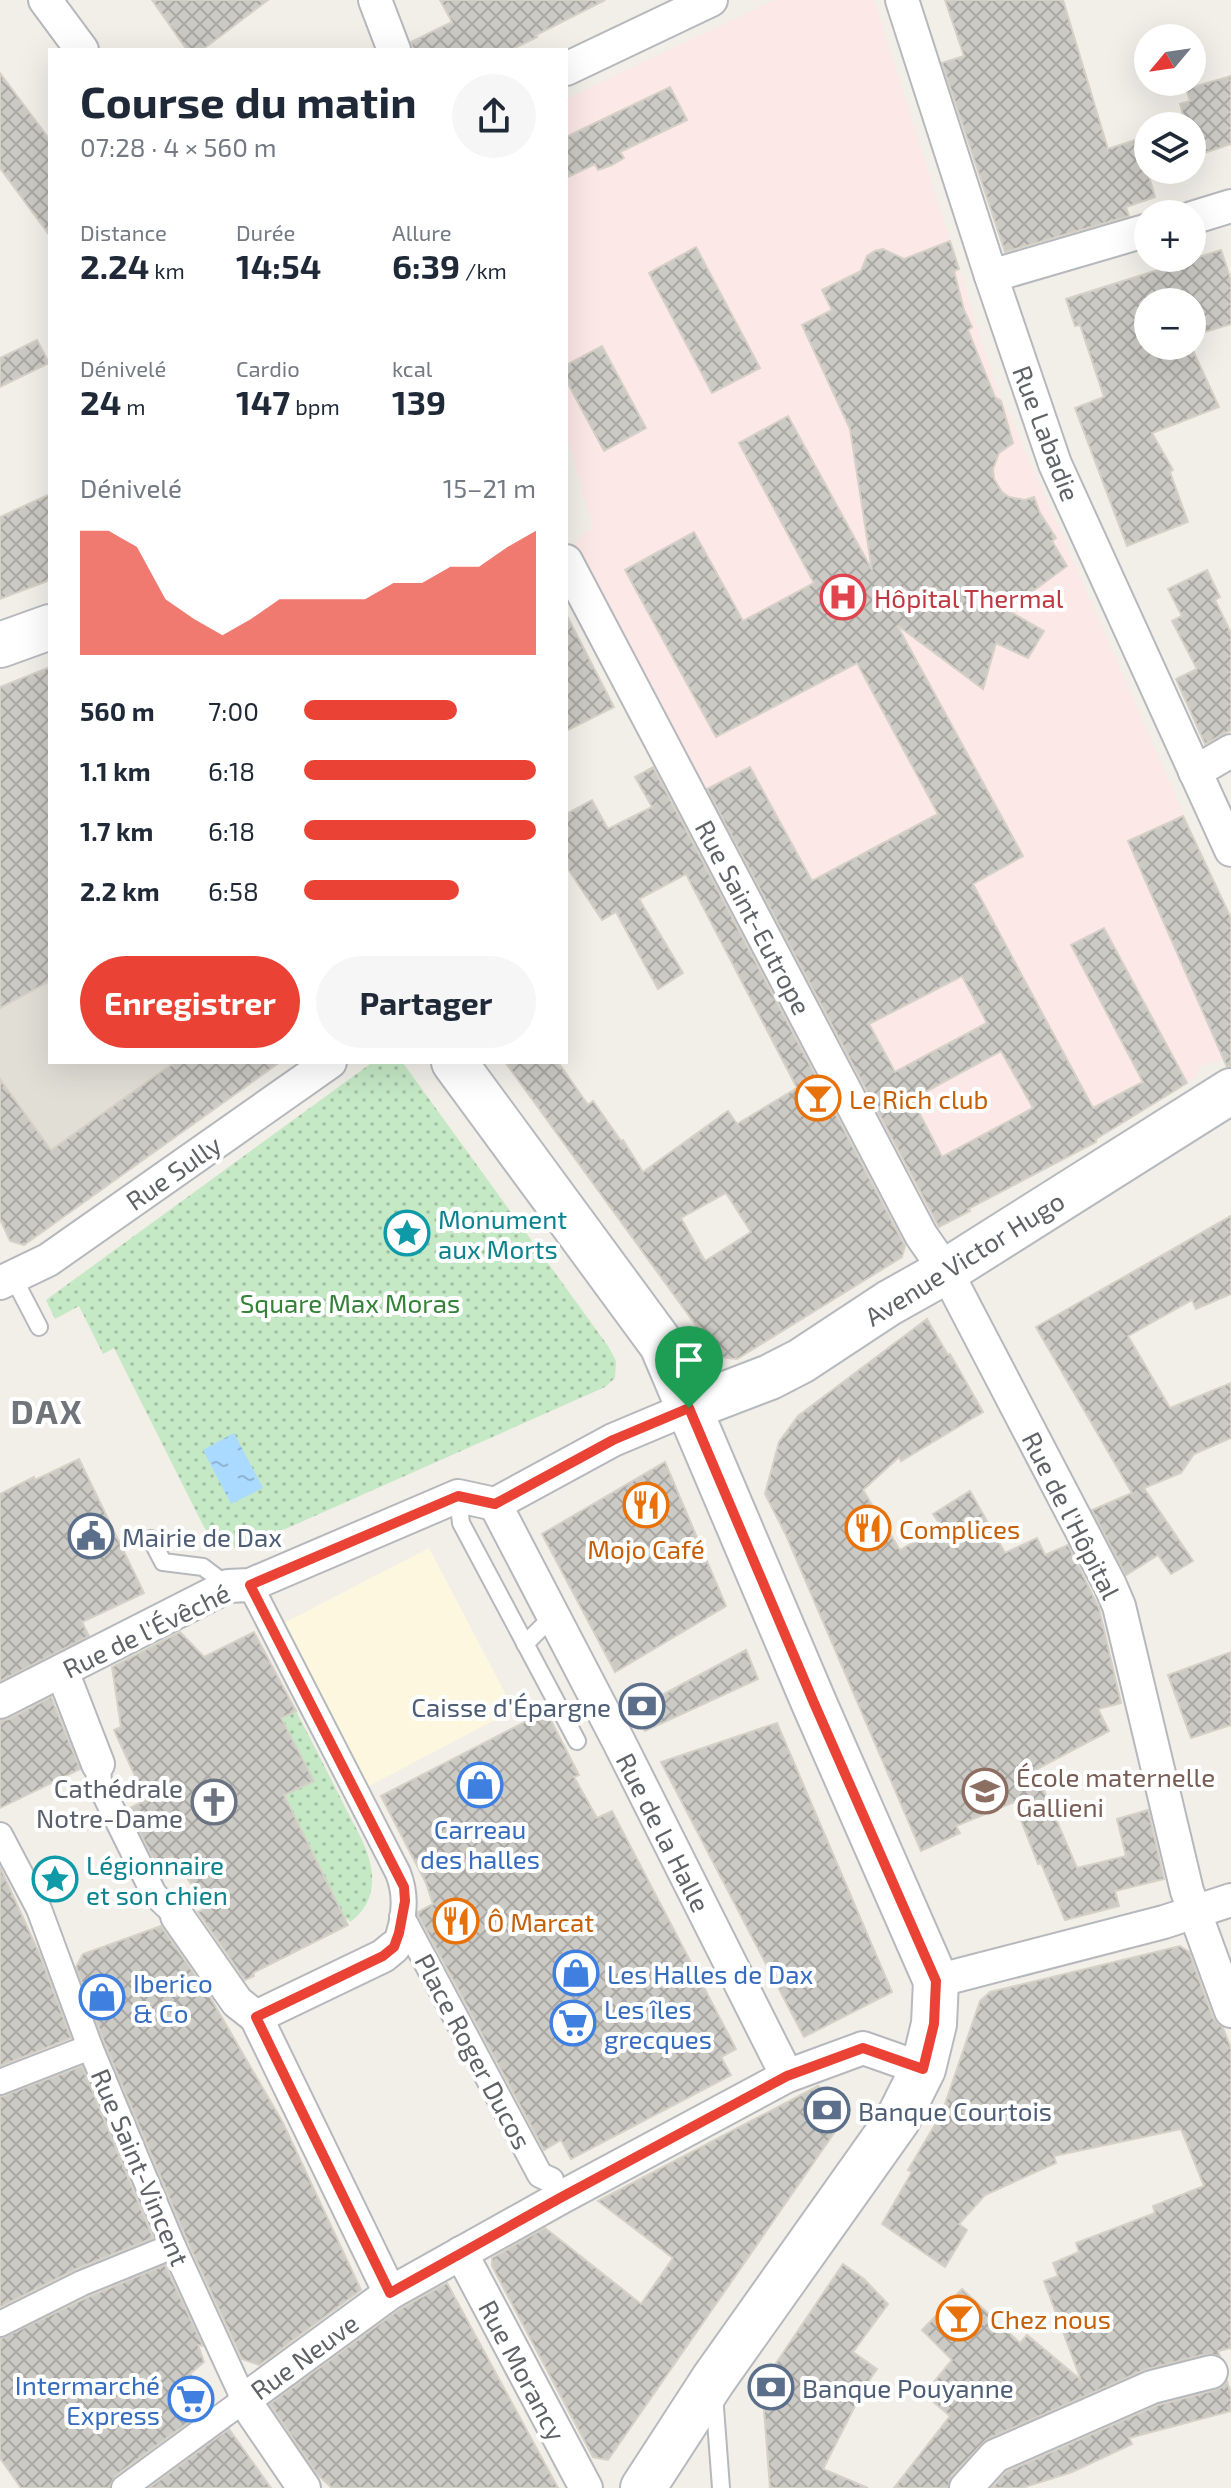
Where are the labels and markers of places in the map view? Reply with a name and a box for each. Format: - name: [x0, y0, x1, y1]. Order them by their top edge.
- hospital icon: Hôpital Thermal: [819, 573, 867, 621]
- place label: Hôpital Thermal: [874, 582, 1064, 613]
- bar icon: Le Rich club: [794, 1074, 842, 1122]
- place label: Le Rich club: [849, 1083, 988, 1114]
- place label: Monument aux Morts: [438, 1203, 567, 1264]
- place icon: Monument aux Morts: [383, 1209, 431, 1257]
- pin: [655, 1326, 723, 1408]
- restaurant icon: Mojo Café: [622, 1481, 670, 1529]
- restaurant icon: Complices: [844, 1504, 892, 1552]
- public building icon: Mairie de Dax: [67, 1512, 115, 1560]
- place label: Complices: [899, 1513, 1020, 1544]
- place label: Mairie de Dax: [122, 1521, 282, 1552]
- place label: Mojo Café: [587, 1533, 705, 1564]
- bank icon: Caisse d'Épargne: [618, 1682, 666, 1730]
- place label: Caisse d'Épargne: [411, 1691, 611, 1722]
- shop icon: Carreau des halles: [456, 1761, 504, 1809]
- place label: École maternelle Gallieni: [1016, 1761, 1215, 1822]
- school or university icon: École maternelle Gallieni: [961, 1767, 1009, 1815]
- place label: Cathédrale Notre-Dame: [36, 1772, 183, 1833]
- church icon: Cathédrale Notre-Dame: [190, 1778, 238, 1826]
- place label: Carreau des halles: [420, 1813, 540, 1874]
- place label: Légionnaire et son chien: [86, 1849, 228, 1910]
- place icon: Légionnaire et son chien: [31, 1855, 79, 1903]
- restaurant icon: Ô Marcat: [432, 1897, 480, 1945]
- place label: Ô Marcat: [487, 1906, 594, 1937]
- shop icon: Les Halles de Dax: [552, 1949, 600, 1997]
- place label: Les Halles de Dax: [607, 1958, 814, 1989]
- place label: Iberico & Co: [133, 1967, 213, 2028]
- shop icon: Iberico & Co: [78, 1973, 126, 2021]
- place label: Les îles grecques: [604, 1993, 712, 2054]
- supermarket icon: Les îles grecques: [549, 1999, 597, 2047]
- bank icon: Banque Courtois: [803, 2086, 851, 2134]
- place label: Banque Courtois: [858, 2095, 1052, 2126]
- bar icon: Chez nous: [935, 2294, 983, 2342]
- place label: Chez nous: [990, 2303, 1111, 2334]
- bank icon: Banque Pouyanne: [747, 2363, 795, 2411]
- place label: Intermarché Express: [15, 2369, 160, 2430]
- place label: Banque Pouyanne: [802, 2372, 1014, 2403]
- supermarket icon: Intermarché Express: [167, 2375, 215, 2423]

